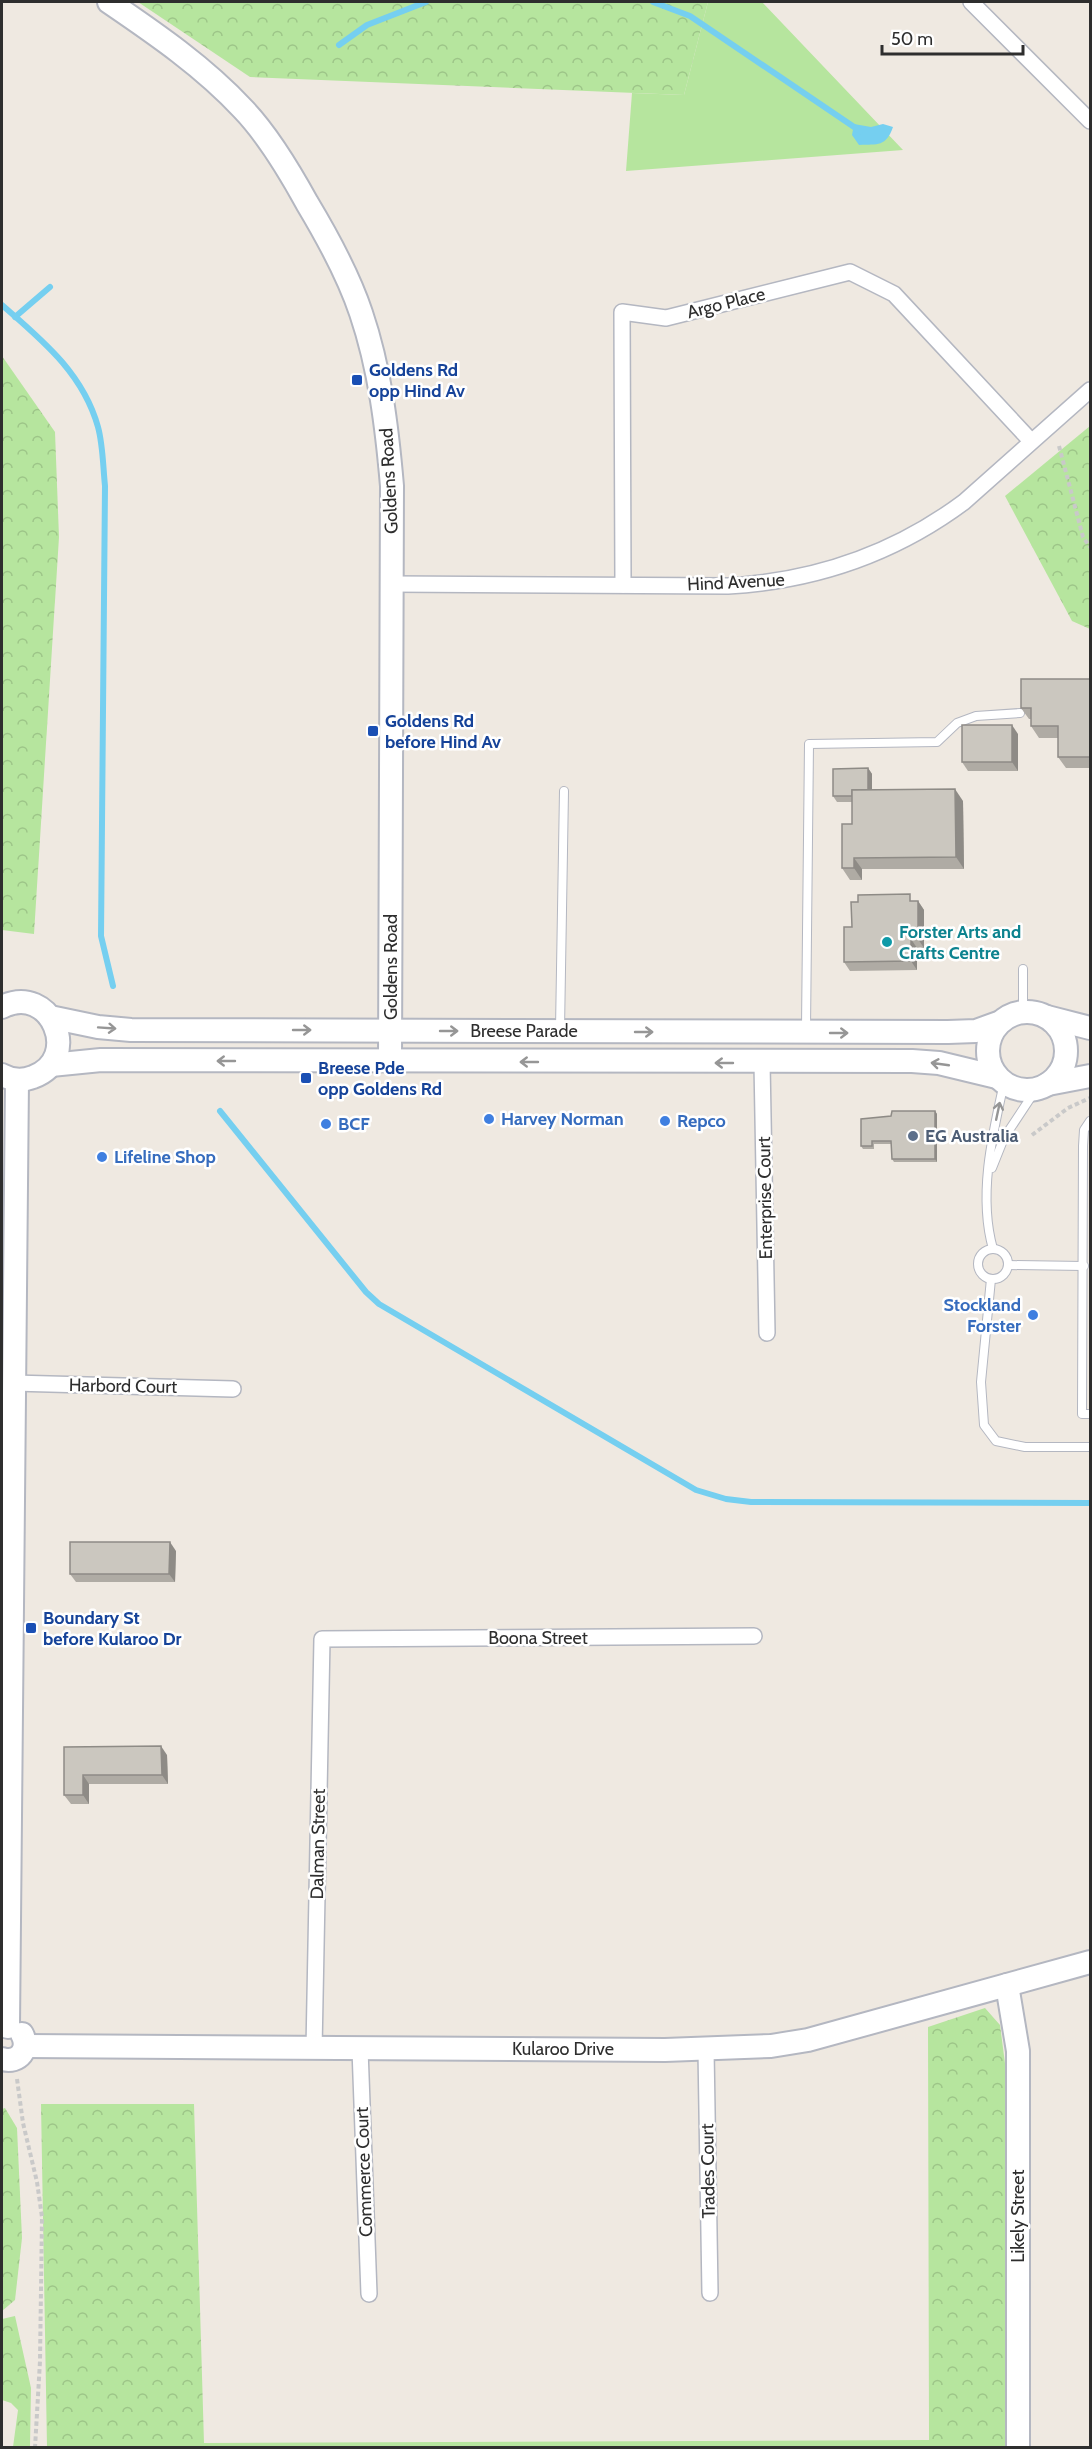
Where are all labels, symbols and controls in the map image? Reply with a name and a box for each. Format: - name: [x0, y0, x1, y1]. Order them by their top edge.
- scale bar: [882, 18, 1023, 56]
- text: 50 m: [891, 28, 933, 50]
- street label: Argo Place: [685, 283, 767, 323]
- place label: Goldens Rd opp Hind Av: [369, 359, 465, 402]
- marker: Goldens Rd opp Hind Av: [350, 373, 364, 387]
- street label: Goldens Road: [375, 428, 403, 534]
- street label: Hind Avenue: [687, 568, 785, 596]
- place label: Goldens Rd before Hind Av: [385, 710, 501, 753]
- marker: Goldens Rd before Hind Av: [366, 724, 380, 738]
- street label: Goldens Road: [380, 914, 402, 1020]
- place label: Forster Arts and Crafts Centre: [899, 921, 1021, 964]
- marker: Forster Arts and Crafts Centre: [880, 935, 894, 949]
- street label: Breese Parade: [470, 1020, 578, 1042]
- one-way arrow: [97, 1023, 117, 1034]
- one-way arrow: [292, 1024, 312, 1036]
- one-way arrow: [438, 1025, 458, 1037]
- one-way arrow: [633, 1026, 653, 1038]
- one-way arrow: [828, 1027, 848, 1039]
- one-way arrow: [217, 1055, 237, 1067]
- one-way arrow: [520, 1056, 540, 1068]
- place label: Breese Pde opp Goldens Rd: [318, 1057, 442, 1100]
- one-way arrow: [715, 1057, 735, 1069]
- one-way arrow: [931, 1059, 950, 1070]
- marker: Breese Pde opp Goldens Rd: [299, 1071, 313, 1085]
- one-way arrow: [993, 1102, 1004, 1121]
- place label: Harvey Norman: [501, 1108, 624, 1130]
- place label: Repco: [677, 1110, 726, 1132]
- marker: Harvey Norman: [482, 1112, 496, 1126]
- place label: BCF: [338, 1113, 370, 1135]
- marker: Repco: [658, 1114, 672, 1128]
- marker: BCF: [319, 1117, 333, 1131]
- place label: EG Australia: [925, 1125, 1019, 1147]
- marker: EG Australia: [906, 1129, 920, 1143]
- street label: Enterprise Court: [753, 1136, 777, 1260]
- place label: Lifeline Shop: [114, 1146, 216, 1168]
- marker: Lifeline Shop: [95, 1150, 109, 1164]
- place label: Stockland Forster: [943, 1294, 1021, 1337]
- marker: Stockland Forster: [1026, 1308, 1040, 1322]
- street label: Harbord Court: [69, 1374, 177, 1398]
- place label: Boundary St before Kularoo Dr: [43, 1607, 181, 1650]
- marker: Boundary St before Kularoo Dr: [24, 1621, 38, 1635]
- street label: Boona Street: [488, 1627, 588, 1649]
- street label: Dalman Street: [306, 1788, 330, 1900]
- street label: Kularoo Drive: [512, 2038, 614, 2060]
- street label: Commerce Court: [351, 2107, 377, 2237]
- street label: Trades Court: [696, 2123, 720, 2219]
- street label: Likely Street: [1007, 2169, 1029, 2263]

